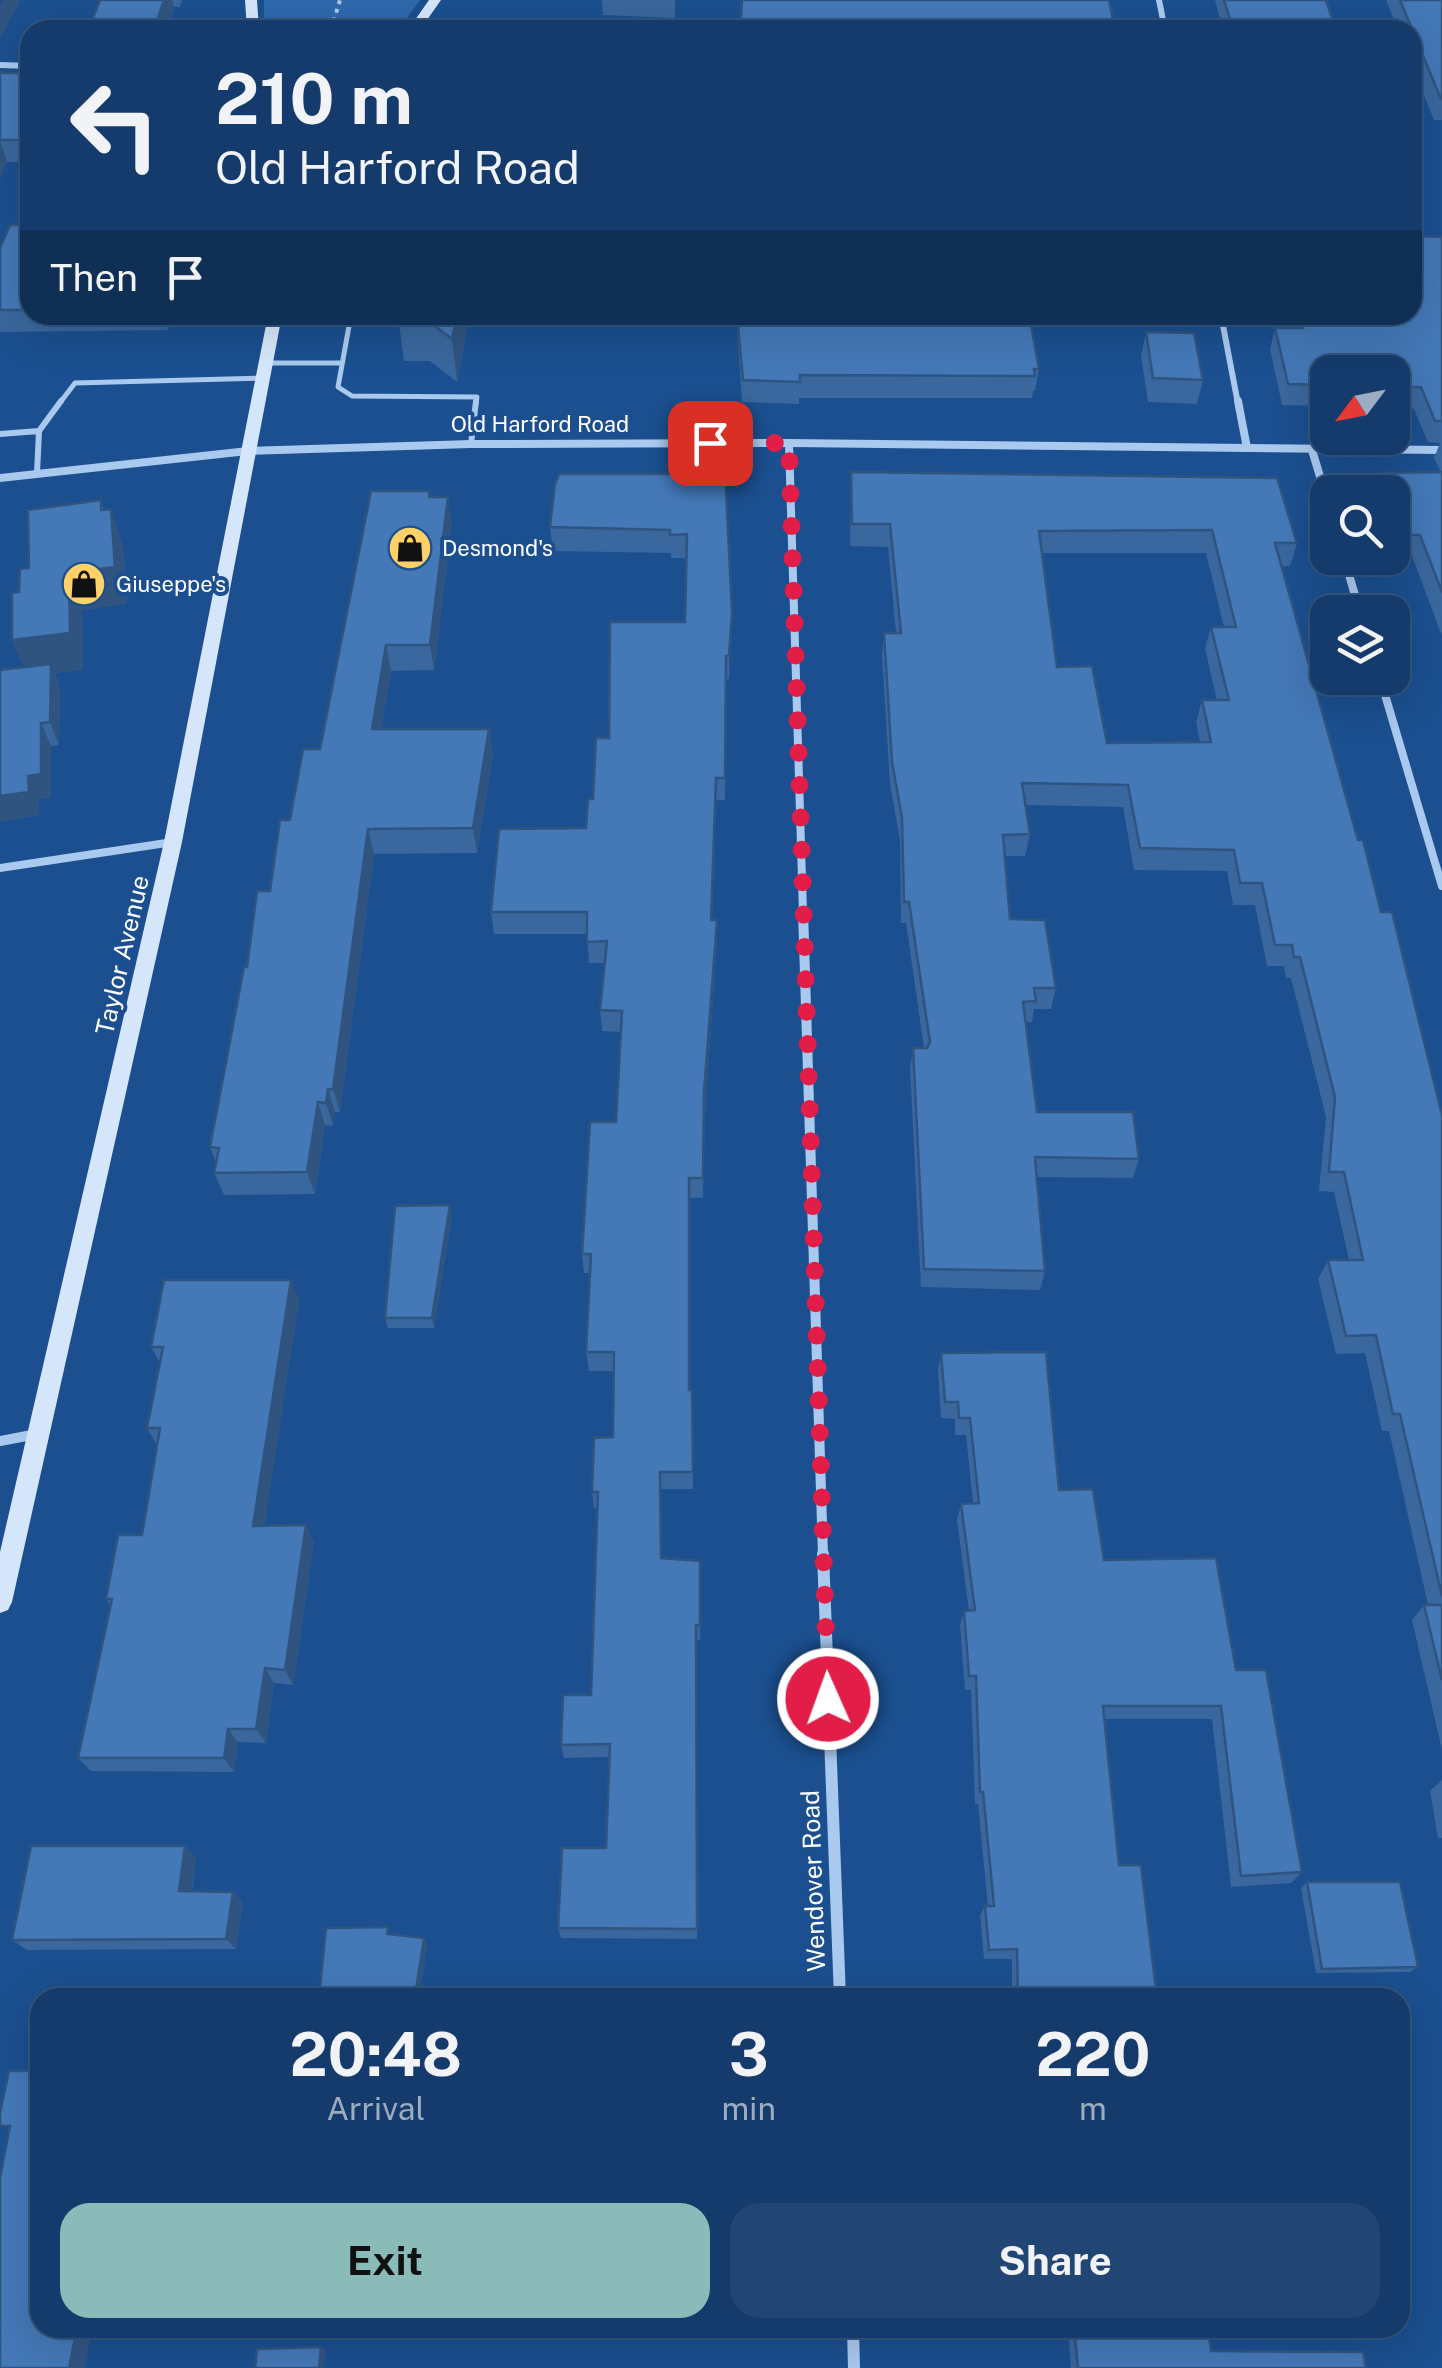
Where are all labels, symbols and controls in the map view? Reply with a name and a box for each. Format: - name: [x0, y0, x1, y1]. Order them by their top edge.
- text: 210 m: [215, 57, 413, 140]
- icon: left: [50, 60, 180, 190]
- text: Old Harford Road: [215, 141, 580, 194]
- icon: arrive: [158, 250, 213, 305]
- text: Then: [50, 255, 138, 300]
- north arrow: [1310, 355, 1410, 455]
- map controls: [1310, 355, 1410, 695]
- pin: [668, 401, 753, 486]
- street label: Old Harford Road: [451, 411, 629, 437]
- icon: arrive: [683, 416, 738, 471]
- button: search: [1310, 475, 1410, 575]
- shop icon: Desmond's: [387, 525, 433, 571]
- place label: Desmond's: [442, 535, 553, 561]
- shop icon: Giuseppe's: [61, 561, 107, 607]
- place label: Giuseppe's: [116, 571, 226, 597]
- button: layers: [1310, 595, 1410, 695]
- street label: Taylor Avenue: [89, 872, 155, 1038]
- position arrow: [776, 1647, 880, 1751]
- street label: Wendover Road: [795, 1790, 831, 1972]
- text: 20:48: [290, 2019, 462, 2090]
- text: 3: [729, 2019, 769, 2090]
- text: 220: [1035, 2019, 1150, 2090]
- text: Arrival: [326, 2090, 425, 2127]
- text: min: [722, 2090, 776, 2127]
- text: m: [1079, 2090, 1107, 2127]
- button: Exit: [60, 2203, 710, 2318]
- button: Share: [730, 2203, 1380, 2318]

